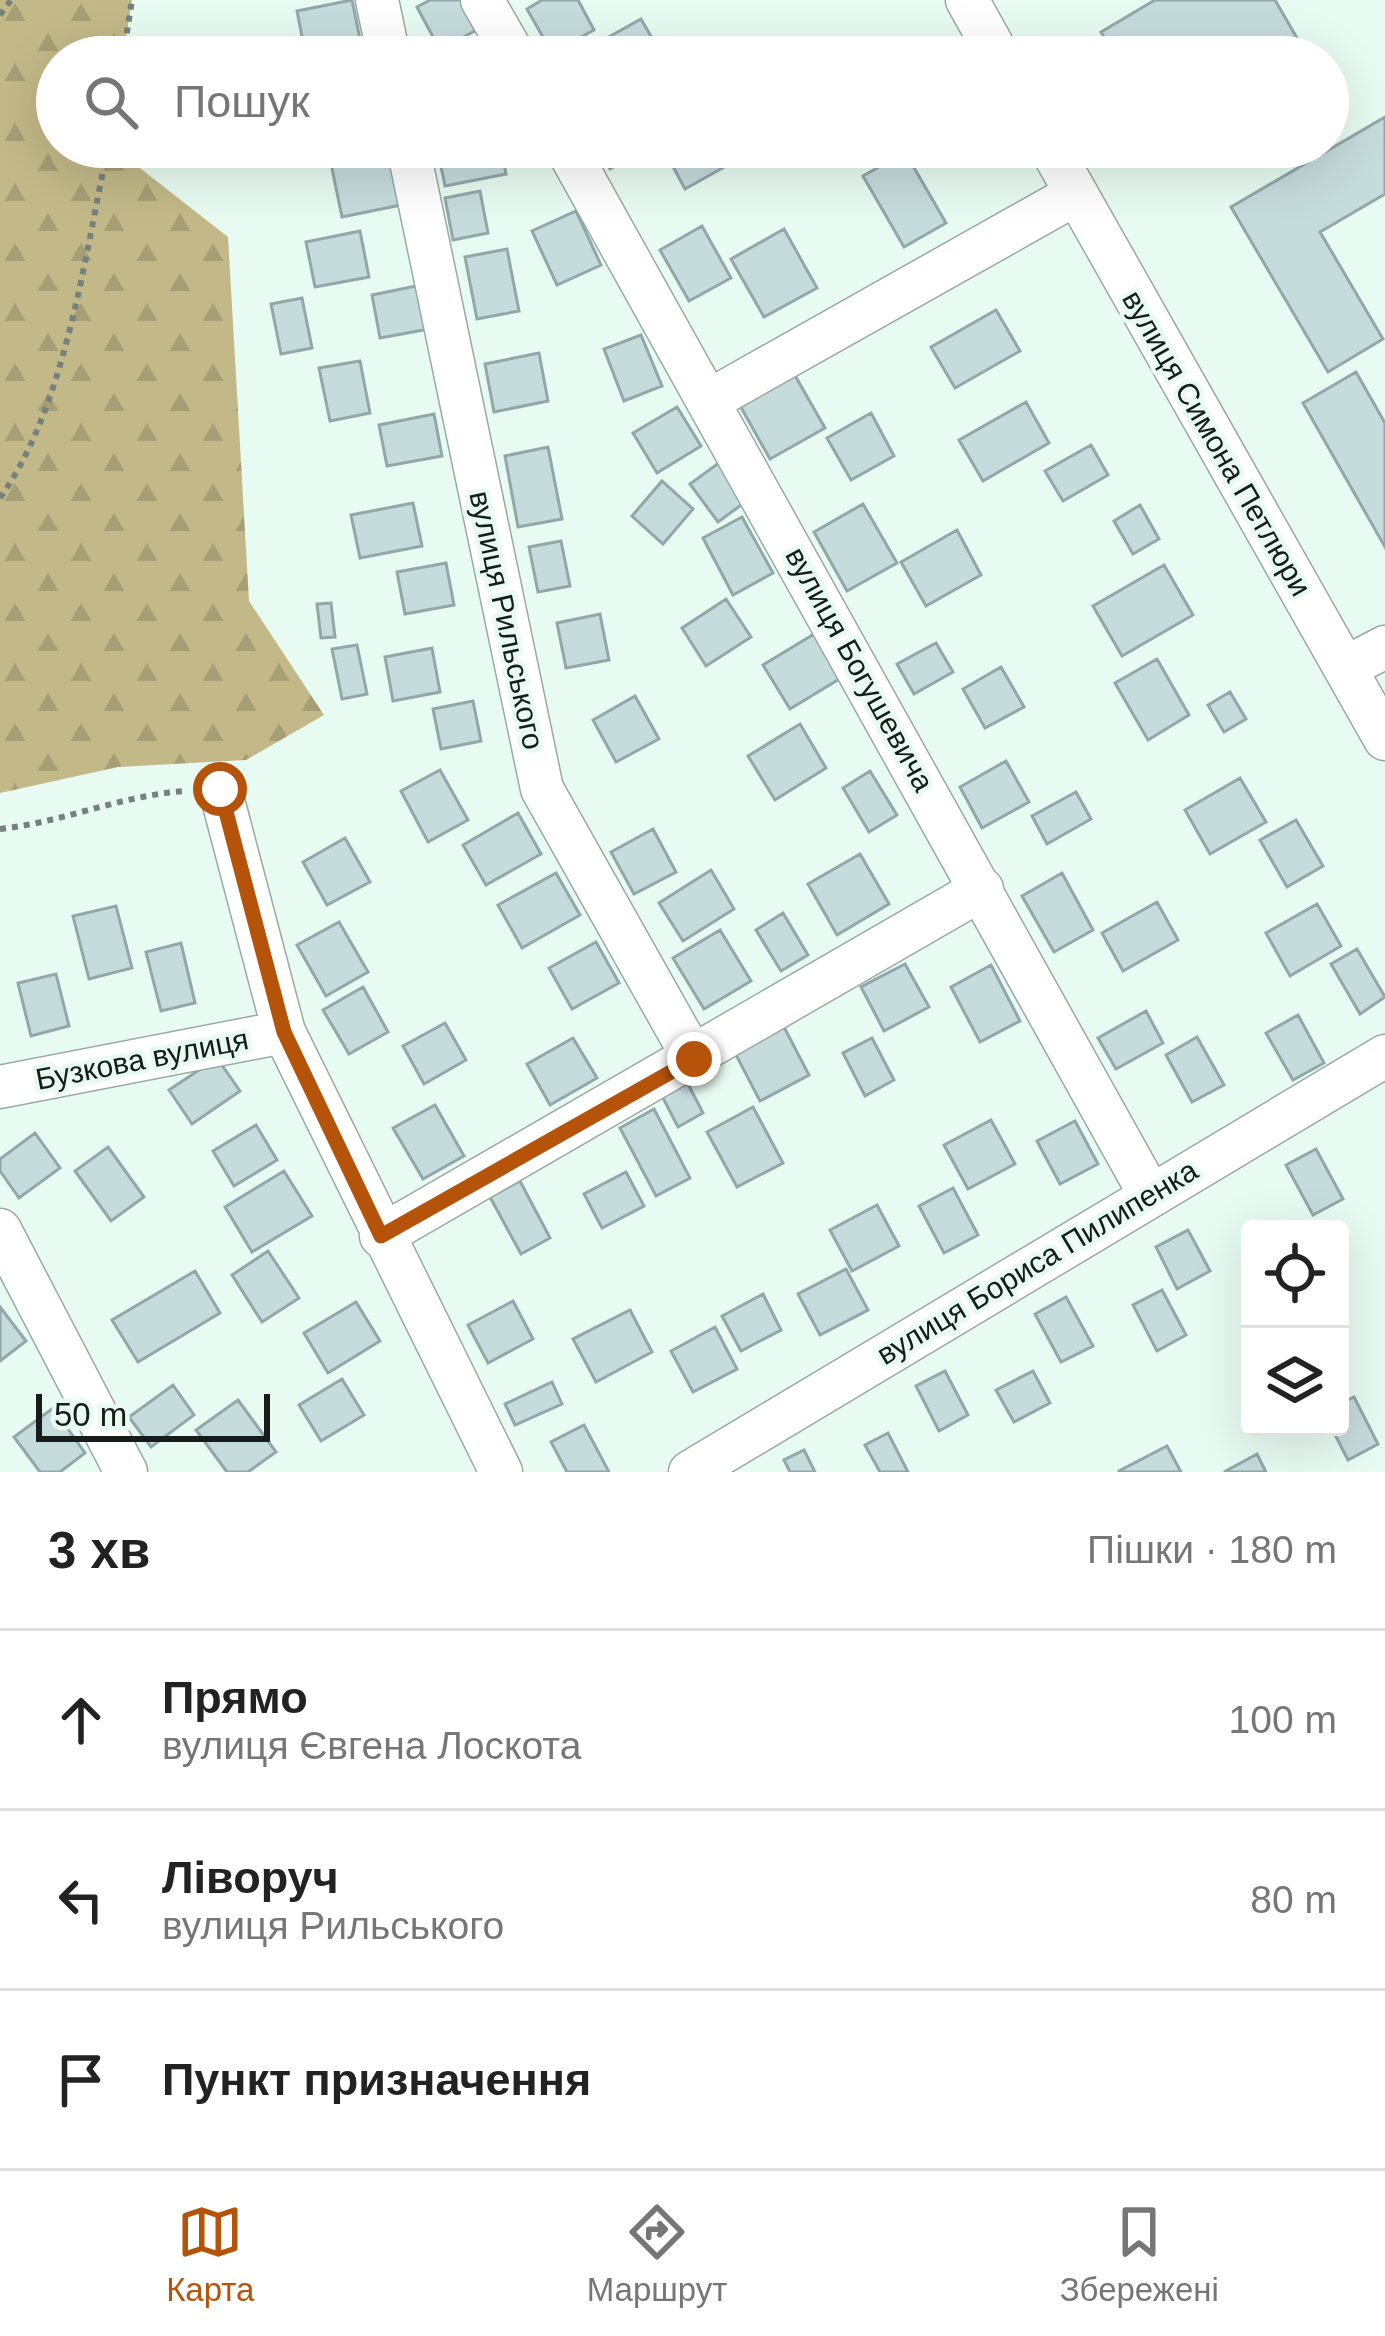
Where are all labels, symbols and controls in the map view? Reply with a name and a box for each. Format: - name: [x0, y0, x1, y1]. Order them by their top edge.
- search box: [36, 36, 1349, 168]
- icon: search: [78, 69, 144, 135]
- text: Пошук: [174, 76, 310, 127]
- street label: вулиця Симона Петлюри: [1116, 285, 1318, 601]
- street label: вулиця Рильського: [463, 488, 551, 752]
- street label: вулиця Богушевича: [779, 541, 941, 797]
- route start: [193, 762, 247, 816]
- street label: Бузкова вулиця: [33, 1022, 251, 1096]
- route end: [667, 1032, 721, 1086]
- street label: вулиця Бориса Пилипенка: [871, 1153, 1203, 1371]
- map controls: [1241, 1220, 1349, 1436]
- button: locate: [1241, 1220, 1349, 1328]
- button: layers: [1241, 1328, 1349, 1436]
- scale bar: [36, 1388, 270, 1441]
- text: 50 m: [54, 1396, 127, 1433]
- text: 3 хв: [48, 1522, 150, 1579]
- text: Пішки · 180 m: [1087, 1528, 1337, 1571]
- text: Прямо: [162, 1672, 308, 1723]
- icon: ahead: [48, 1687, 114, 1753]
- text: 100 m: [1229, 1698, 1337, 1741]
- text: вулиця Євгена Лоскота: [162, 1724, 581, 1767]
- text: Ліворуч: [162, 1852, 339, 1903]
- icon: left: [48, 1867, 114, 1933]
- text: 80 m: [1250, 1878, 1337, 1921]
- text: вулиця Рильського: [162, 1904, 504, 1947]
- icon: arrive: [48, 2047, 114, 2113]
- text: Пункт призначення: [162, 2054, 591, 2105]
- tab: Карта: [166, 2199, 254, 2309]
- tab: Маршрут: [587, 2199, 727, 2309]
- tab: Збережені: [1060, 2199, 1219, 2309]

